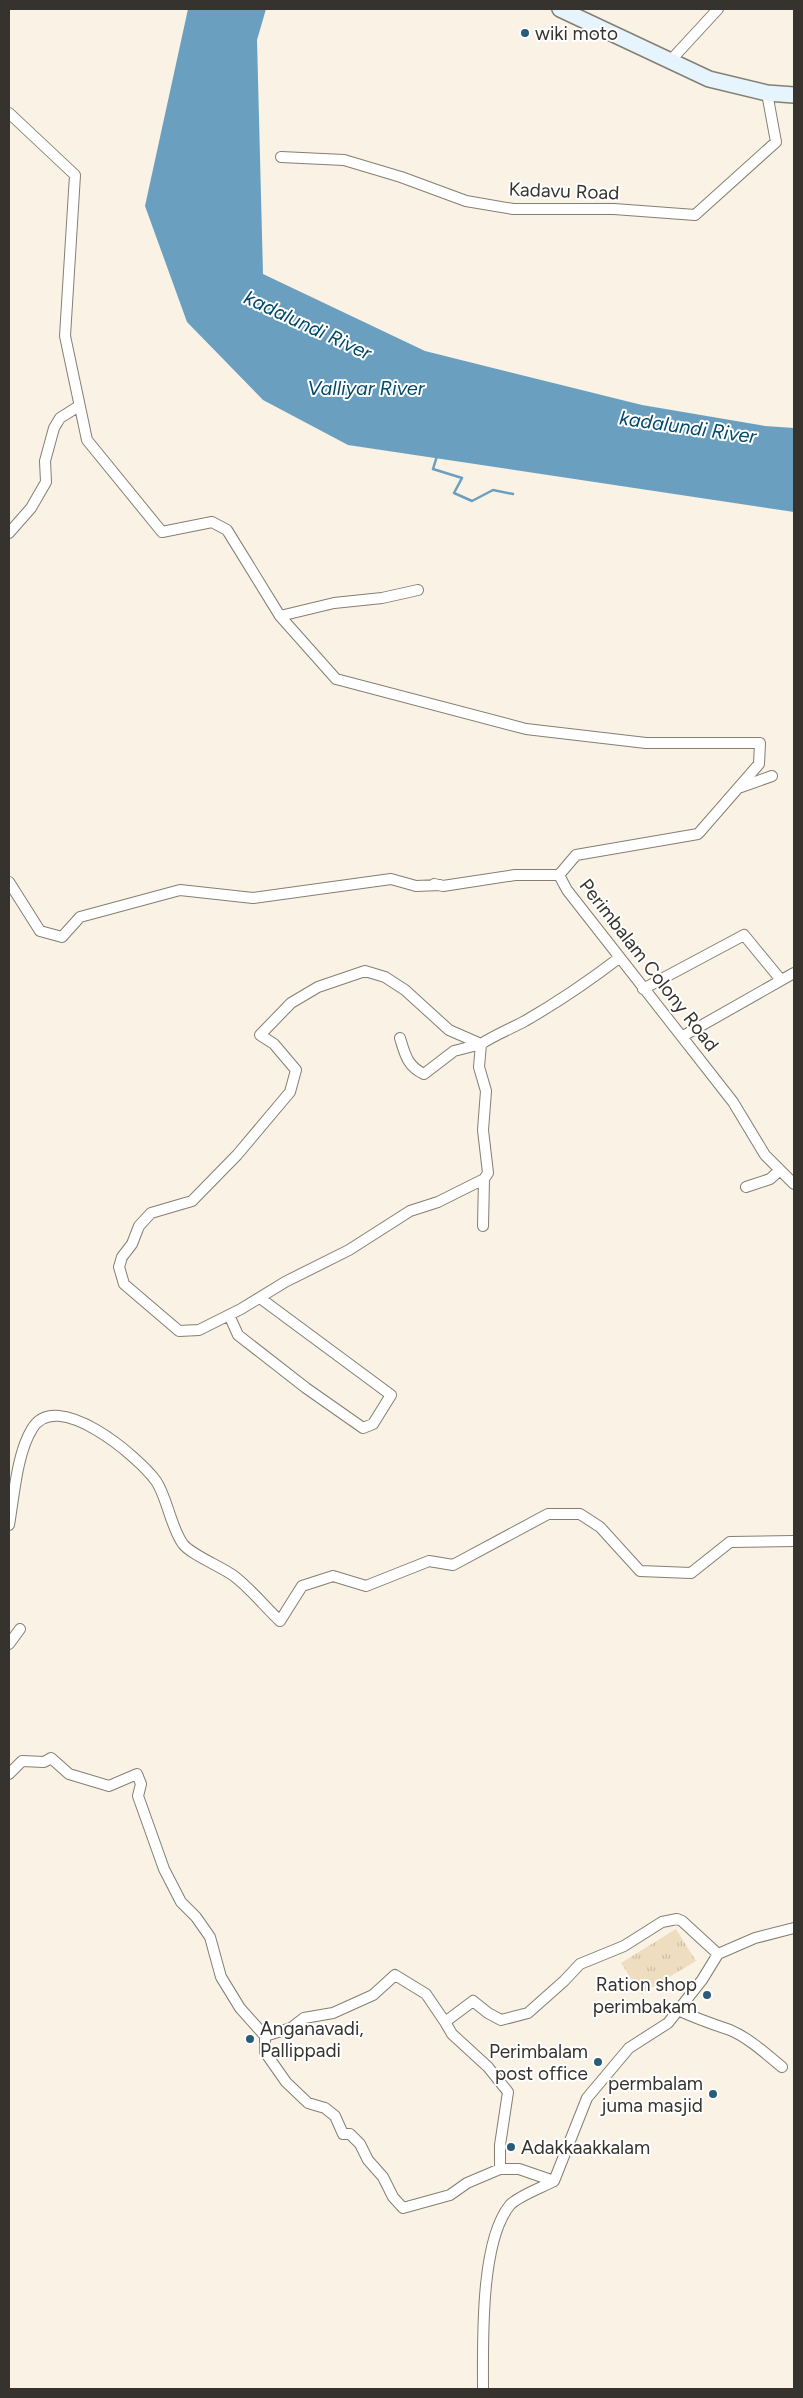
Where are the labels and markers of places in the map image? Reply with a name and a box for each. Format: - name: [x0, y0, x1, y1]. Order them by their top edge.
- place label: wiki moto: [535, 22, 618, 45]
- marker: wiki moto: [519, 27, 531, 39]
- place label: Ration shop perimbakam: [593, 1973, 697, 2018]
- marker: Ration shop perimbakam: [701, 1989, 713, 2001]
- place label: Anganavadi, Pallippadi: [260, 2017, 364, 2062]
- marker: Anganavadi, Pallippadi: [244, 2033, 256, 2045]
- place label: Perimbalam post office: [489, 2040, 588, 2085]
- marker: Perimbalam post office: [592, 2056, 604, 2068]
- place label: permbalam juma masjid: [600, 2072, 703, 2117]
- marker: permbalam juma masjid: [707, 2088, 719, 2100]
- place label: Adakkaakkalam: [521, 2136, 650, 2159]
- marker: Adakkaakkalam: [505, 2141, 517, 2153]

